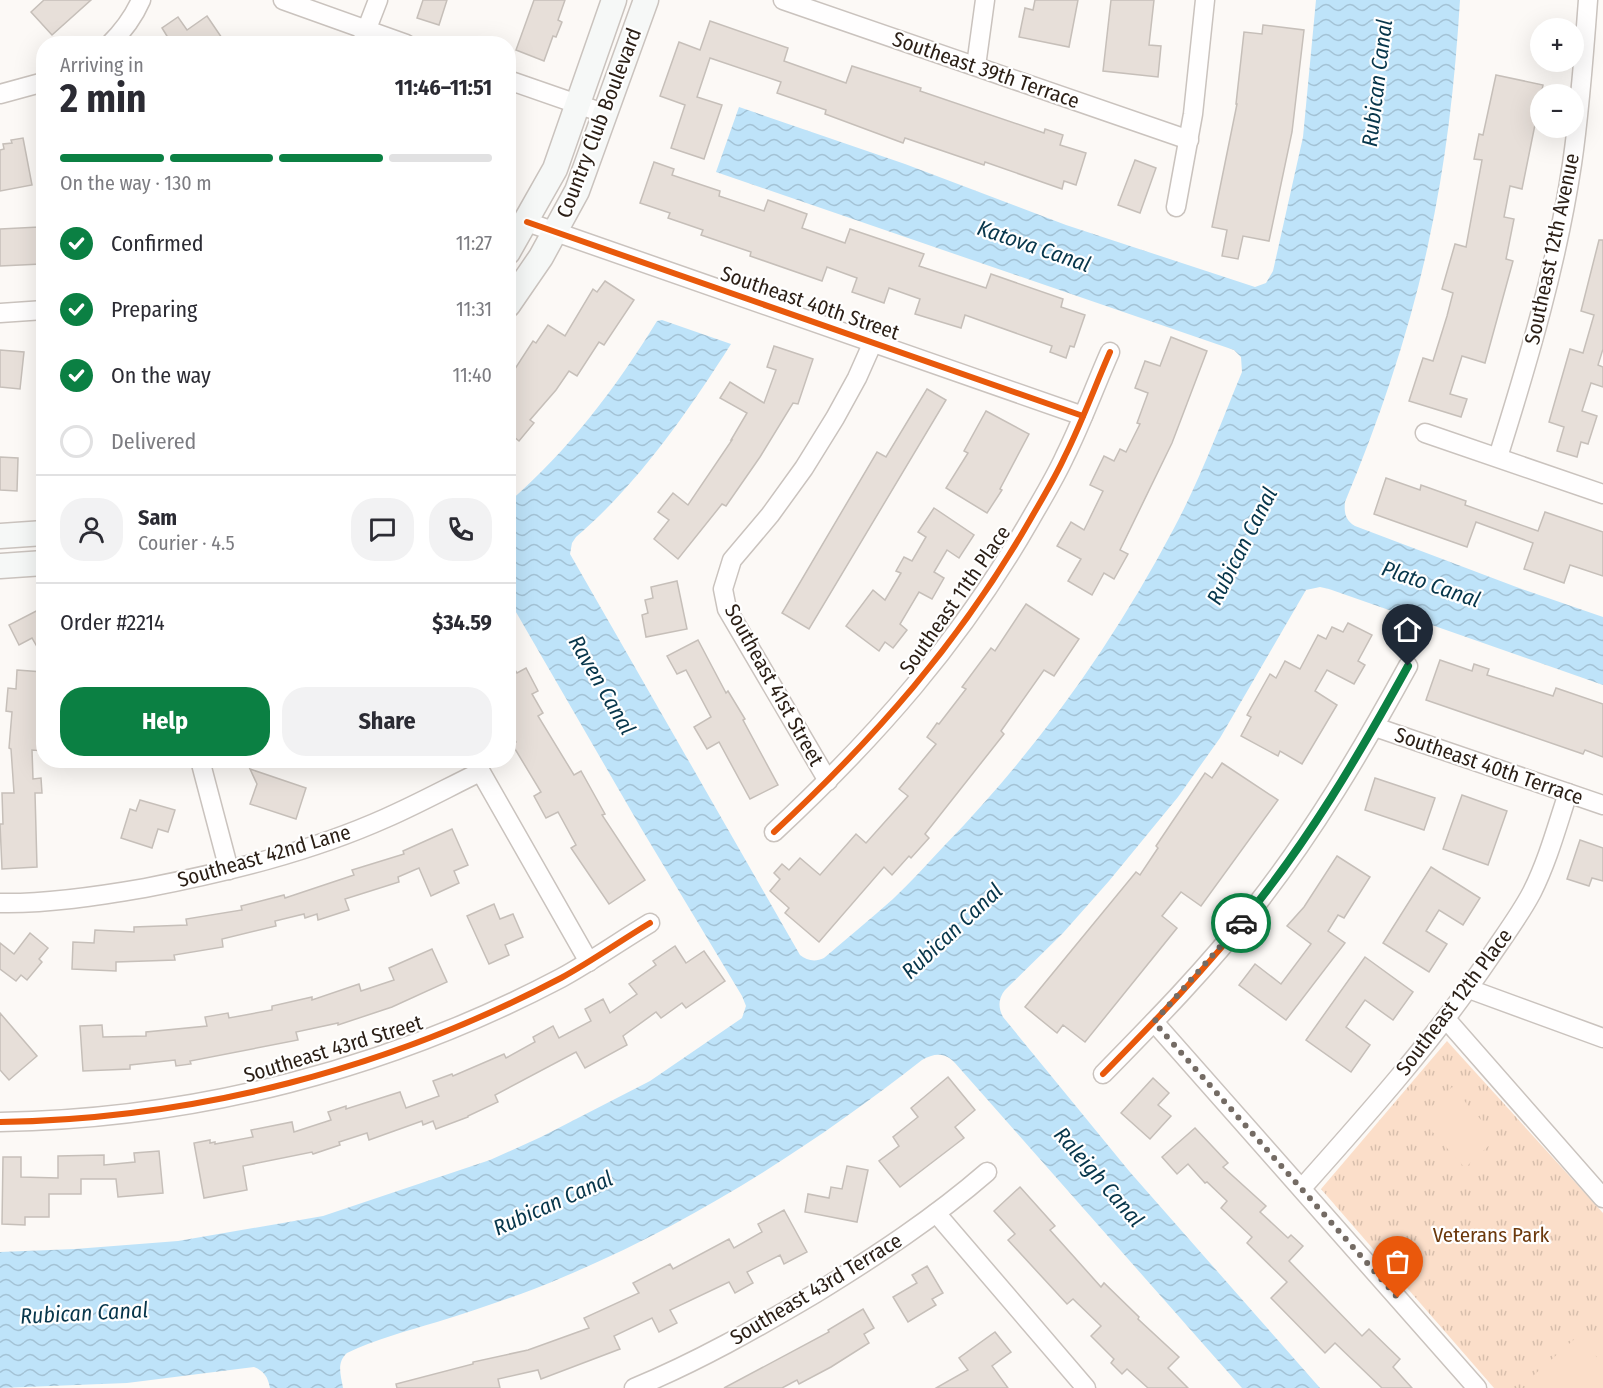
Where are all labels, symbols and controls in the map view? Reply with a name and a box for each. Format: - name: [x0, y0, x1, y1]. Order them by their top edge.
- water label: Rubican Canal: [1356, 18, 1398, 148]
- map controls: [1530, 18, 1584, 138]
- button: +: [1530, 18, 1584, 72]
- street label: Country Club Boulevard: [551, 24, 647, 222]
- street label: Southeast 39th Terrace: [889, 26, 1083, 114]
- text: Arriving in: [60, 53, 144, 77]
- text: 11:46–11:51: [395, 74, 492, 101]
- text: 2 min: [60, 76, 146, 122]
- button: −: [1530, 84, 1584, 138]
- street label: Southeast 12th Avenue: [1519, 151, 1585, 347]
- text: On the way · 130 m: [60, 171, 212, 195]
- water label: Katova Canal: [974, 214, 1094, 278]
- icon: check: [60, 227, 93, 260]
- text: Confirmed: [111, 230, 204, 257]
- text: 11:27: [456, 231, 492, 255]
- street label: Southeast 40th Street: [717, 260, 903, 346]
- icon: check: [60, 293, 93, 326]
- text: Preparing: [111, 296, 197, 323]
- text: 11:31: [456, 297, 492, 321]
- icon: check: [60, 359, 93, 392]
- text: On the way: [111, 362, 211, 389]
- text: 11:40: [452, 363, 492, 387]
- text: Delivered: [111, 428, 196, 455]
- water label: Rubican Canal: [1201, 483, 1283, 609]
- button: person: [60, 498, 123, 561]
- button: chat: [351, 498, 414, 561]
- button: phone: [429, 498, 492, 561]
- text: Sam: [138, 504, 177, 531]
- street label: Southeast 11th Place: [894, 520, 1016, 680]
- text: Courier · 4.5: [138, 531, 235, 555]
- water label: Plato Canal: [1378, 555, 1484, 613]
- street label: Southeast 41st Street: [719, 599, 829, 771]
- pin: [1382, 604, 1433, 666]
- text: Order #2214: [60, 609, 165, 636]
- text: $34.59: [432, 609, 492, 636]
- icon: home: [1391, 613, 1424, 646]
- water label: Raven Canal: [563, 630, 641, 740]
- button: Help: [60, 687, 270, 756]
- button: Share: [282, 687, 492, 756]
- street label: Southeast 40th Terrace: [1391, 722, 1587, 810]
- street label: Southeast 42nd Lane: [174, 819, 354, 893]
- water label: Rubican Canal: [896, 877, 1008, 985]
- courier: [1211, 893, 1271, 953]
- icon: car: [1225, 907, 1258, 940]
- street label: Southeast 12th Place: [1390, 923, 1518, 1081]
- street label: Southeast 43rd Street: [241, 1009, 426, 1089]
- water label: Raleigh Canal: [1048, 1122, 1150, 1233]
- water label: Rubican Canal: [489, 1165, 617, 1241]
- park label: Veterans Park: [1433, 1222, 1550, 1248]
- street label: Southeast 43rd Terrace: [725, 1227, 907, 1351]
- pin: [1372, 1236, 1423, 1298]
- icon: bag: [1381, 1245, 1414, 1278]
- water label: Rubican Canal: [19, 1296, 149, 1330]

